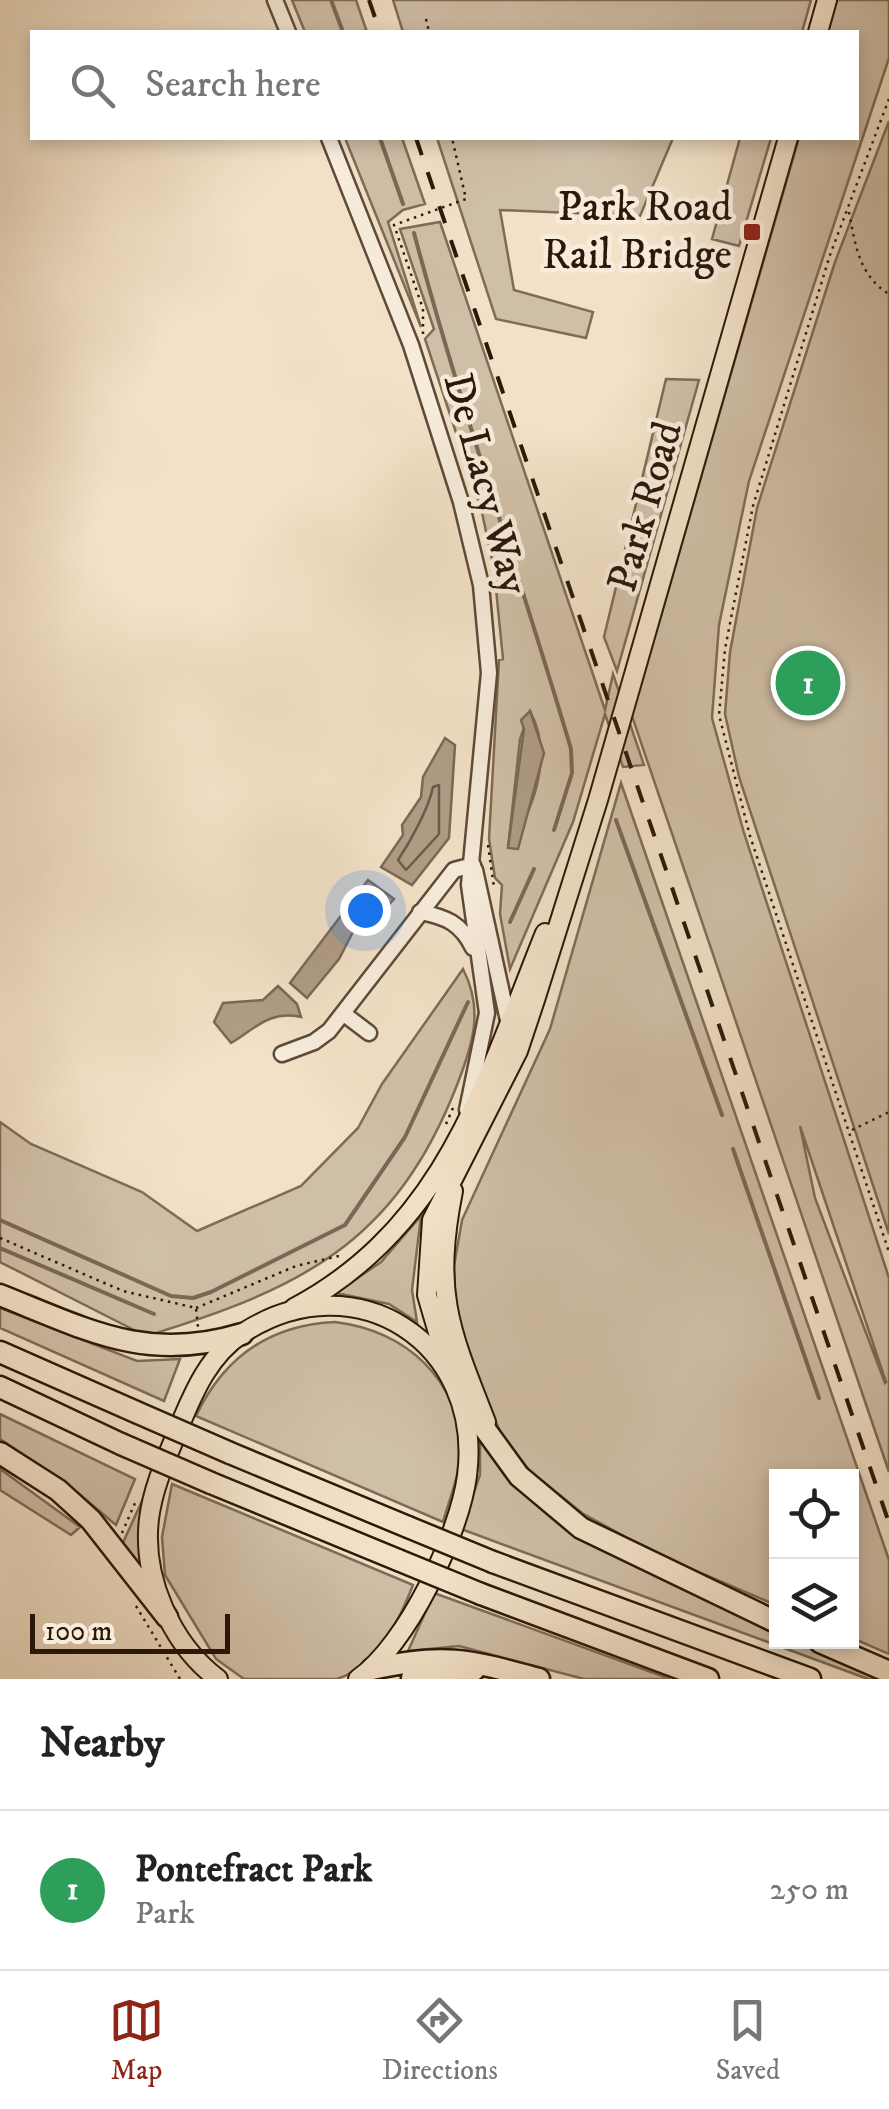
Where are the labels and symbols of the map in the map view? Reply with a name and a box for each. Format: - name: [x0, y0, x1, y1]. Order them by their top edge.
- place label: Park Road Rail Bridge: [542, 182, 732, 282]
- marker: Park Road Rail Bridge: [741, 221, 763, 243]
- street label: De Lacy Way: [431, 368, 540, 601]
- street label: Park Road: [597, 416, 695, 598]
- pin: 1: [776, 646, 840, 720]
- your location: [340, 885, 391, 936]
- scale bar: [30, 1609, 230, 1654]

